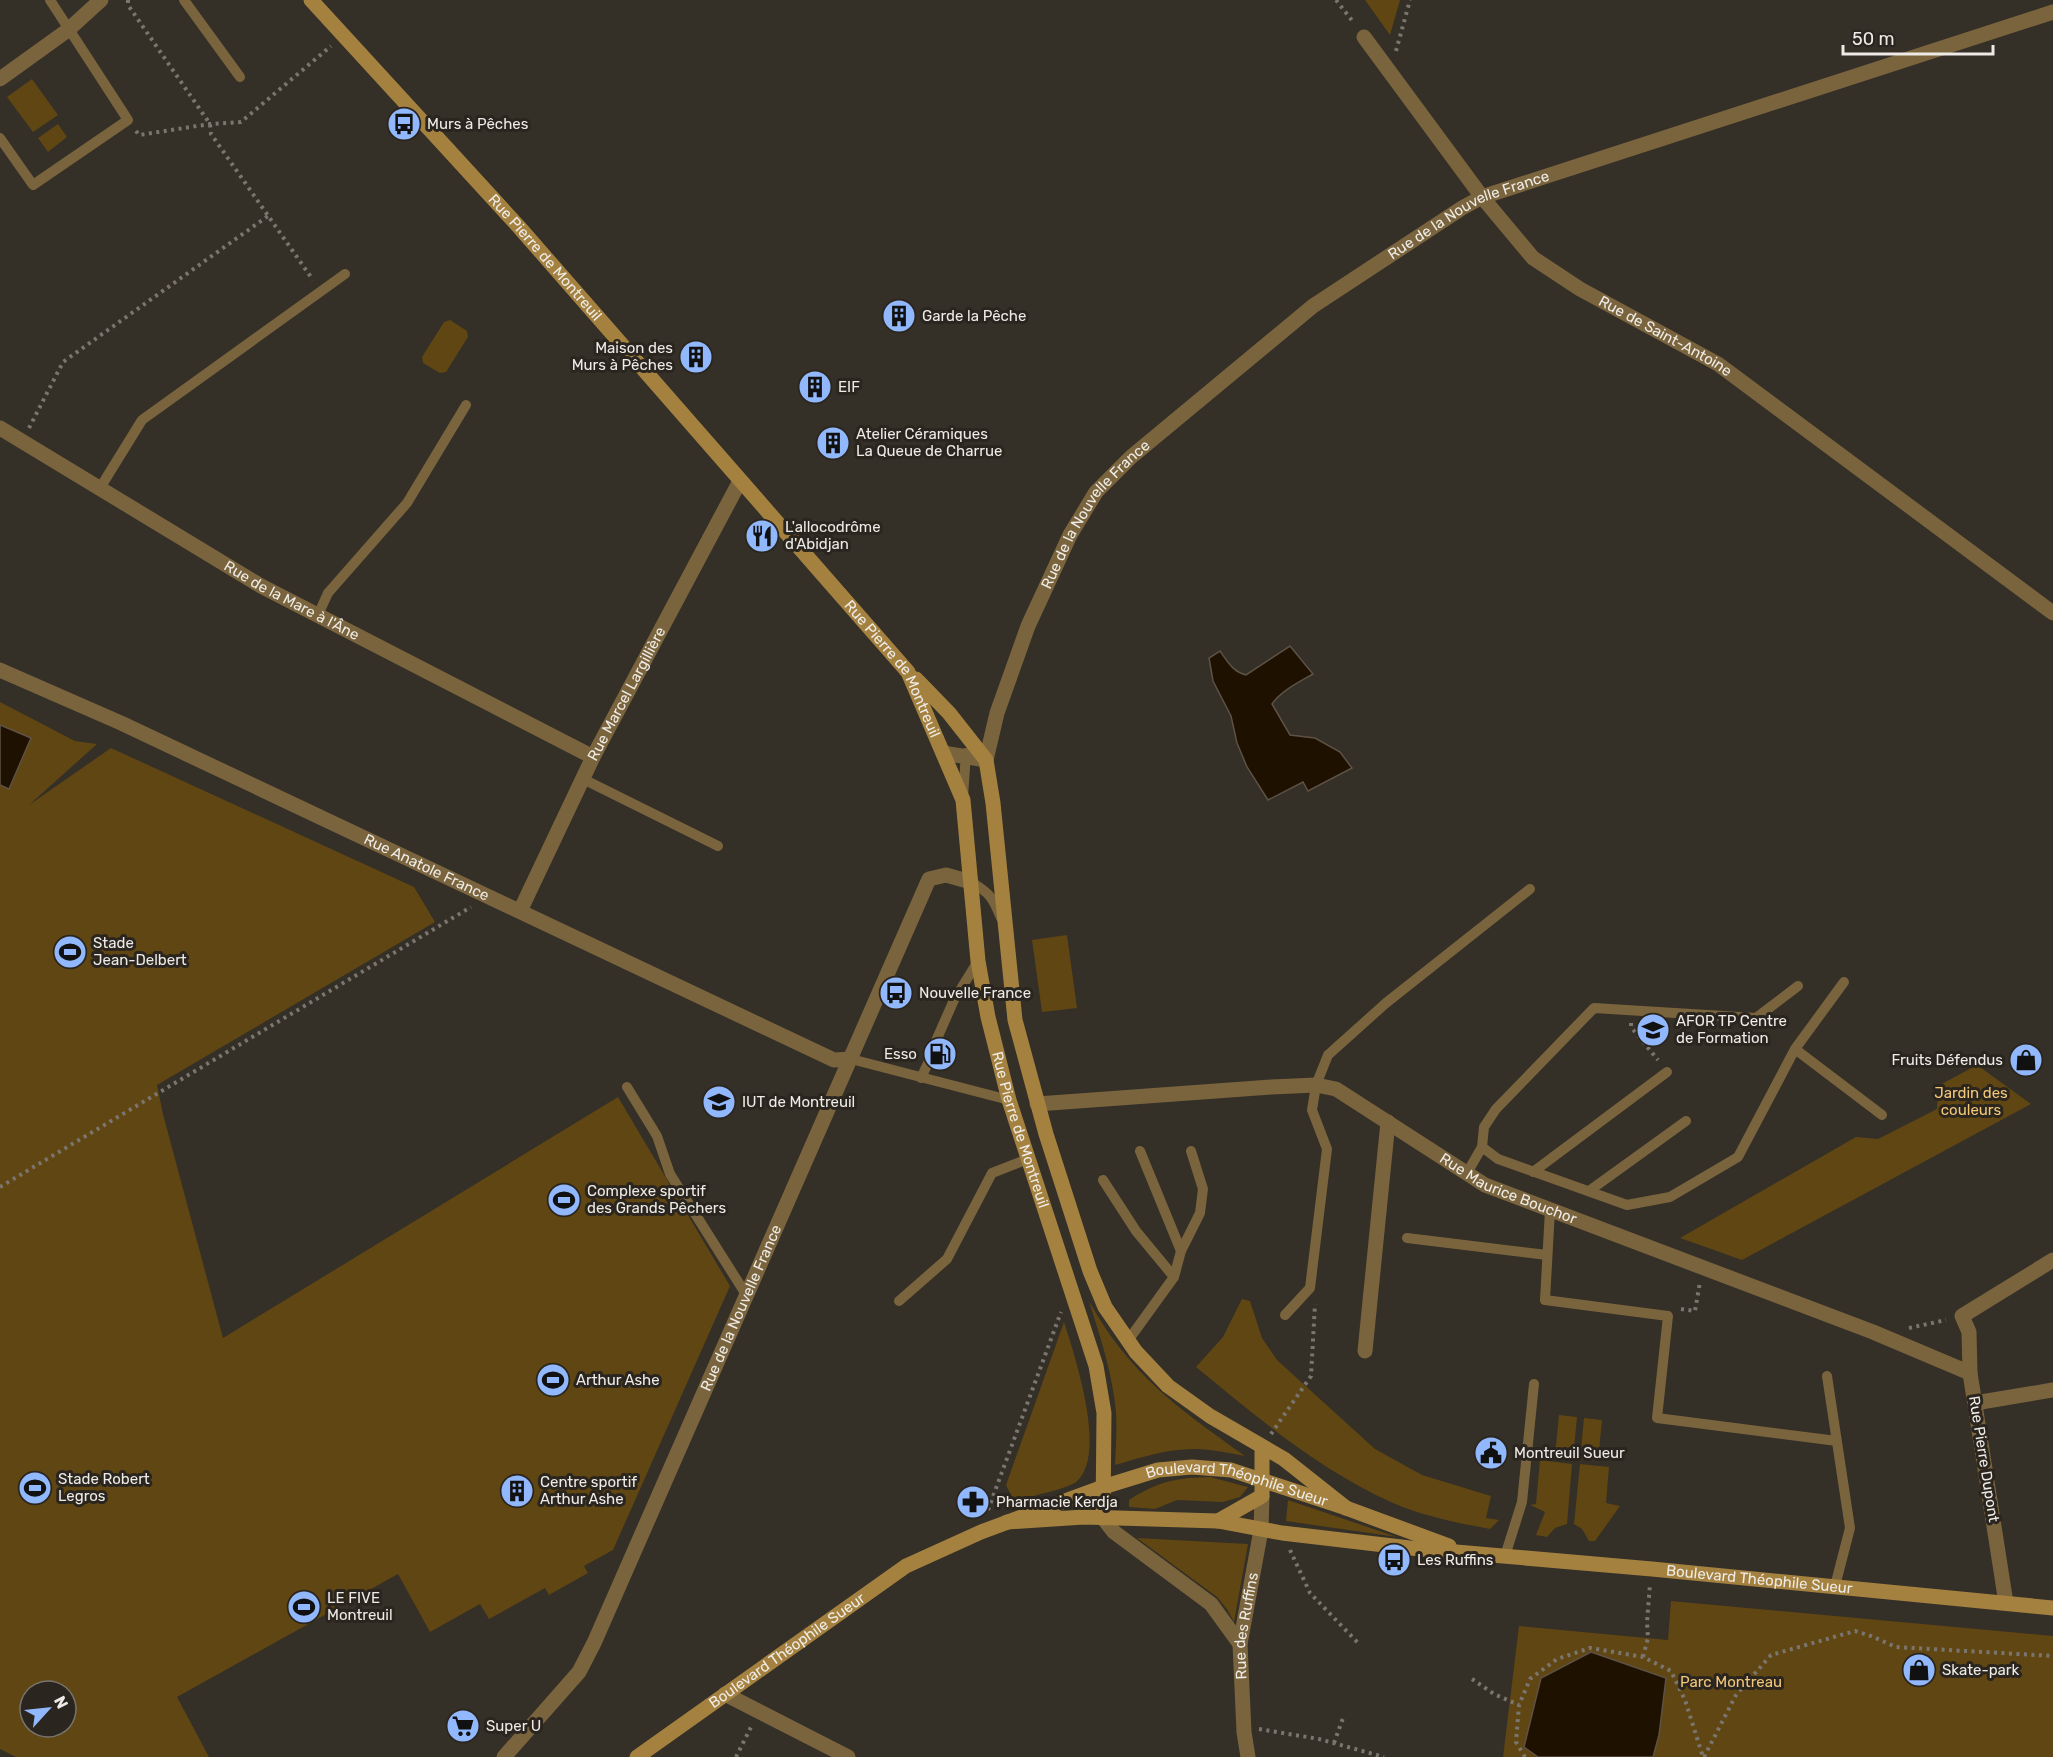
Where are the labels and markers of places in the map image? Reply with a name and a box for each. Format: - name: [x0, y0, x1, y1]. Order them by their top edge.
- bus stop icon: Murs à Pêches: [386, 106, 422, 142]
- place label: Murs à Pêches: [427, 115, 529, 133]
- building icon: Garde la Pêche: [881, 298, 917, 334]
- place label: Garde la Pêche: [922, 307, 1026, 325]
- place label: Maison des Murs à Pêches: [572, 339, 673, 374]
- building icon: Maison des Murs à Pêches: [678, 339, 714, 375]
- building icon: EIF: [797, 369, 833, 405]
- place label: EIF: [838, 378, 860, 396]
- building icon: Atelier Céramiques La Queue de Charrue: [815, 425, 851, 461]
- place label: Atelier Céramiques La Queue de Charrue: [856, 425, 1002, 460]
- restaurant icon: L'allocodrôme d'Abidjan: [744, 518, 780, 554]
- place label: L'allocodrôme d'Abidjan: [785, 518, 881, 553]
- sports icon: Stade Jean-Delbert: [52, 934, 88, 970]
- place label: Stade Jean-Delbert: [93, 934, 187, 969]
- bus stop icon: Nouvelle France: [878, 975, 914, 1011]
- place label: Nouvelle France: [919, 984, 1031, 1002]
- school or university icon: AFOR TP Centre de Formation: [1635, 1012, 1671, 1048]
- place label: AFOR TP Centre de Formation: [1676, 1012, 1787, 1047]
- fuel station icon: Esso: [922, 1036, 958, 1072]
- shop icon: Fruits Défendus: [2008, 1042, 2044, 1078]
- place label: Esso: [884, 1045, 917, 1063]
- place label: Fruits Défendus: [1892, 1051, 2003, 1069]
- school or university icon: IUT de Montreuil: [701, 1084, 737, 1120]
- place label: IUT de Montreuil: [742, 1093, 855, 1111]
- sports icon: Complexe sportif des Grands Pêchers: [546, 1182, 582, 1218]
- place label: Complexe sportif des Grands Pêchers: [587, 1182, 727, 1217]
- sports icon: Arthur Ashe: [535, 1362, 571, 1398]
- place label: Arthur Ashe: [576, 1371, 660, 1389]
- public building icon: Montreuil Sueur: [1473, 1435, 1509, 1471]
- place label: Montreuil Sueur: [1514, 1444, 1625, 1462]
- sports icon: Stade Robert Legros: [17, 1470, 53, 1506]
- place label: Stade Robert Legros: [58, 1470, 150, 1505]
- building icon: Centre sportif Arthur Ashe: [499, 1473, 535, 1509]
- place label: Centre sportif Arthur Ashe: [540, 1473, 637, 1508]
- pharmacy icon: Pharmacie Kerdja: [955, 1484, 991, 1520]
- place label: Pharmacie Kerdja: [996, 1493, 1118, 1511]
- bus stop icon: Les Ruffins: [1376, 1542, 1412, 1578]
- place label: Les Ruffins: [1417, 1551, 1494, 1569]
- sports icon: LE FIVE Montreuil: [286, 1589, 322, 1625]
- place label: LE FIVE Montreuil: [327, 1589, 393, 1624]
- shop icon: Skate-park: [1901, 1652, 1937, 1688]
- place label: Skate-park: [1942, 1661, 2020, 1679]
- supermarket icon: Super U: [445, 1708, 481, 1744]
- place label: Super U: [486, 1717, 541, 1735]

